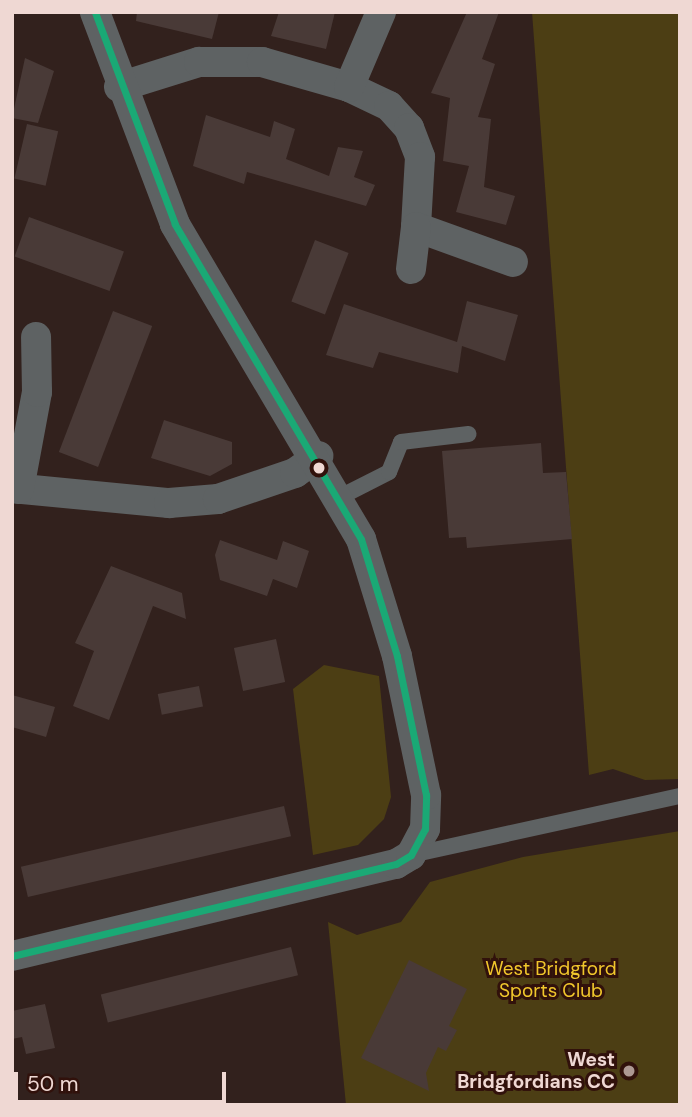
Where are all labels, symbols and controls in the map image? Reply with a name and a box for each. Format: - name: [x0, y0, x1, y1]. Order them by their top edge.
- unlabelled marker: [312, 461, 326, 475]
- park label: West Bridgford Sports Club: [485, 958, 617, 1002]
- place label: West Bridgfordians CC: [457, 1049, 615, 1093]
- scale bar: [18, 1058, 229, 1102]
- marker: West Bridgfordians CC: [621, 1063, 637, 1079]
- text: 50 m: [27, 1070, 78, 1098]

